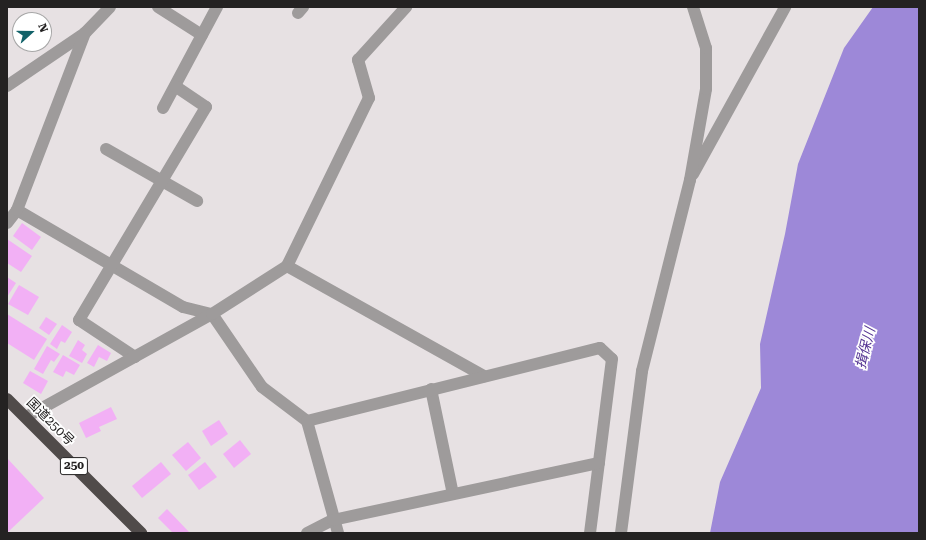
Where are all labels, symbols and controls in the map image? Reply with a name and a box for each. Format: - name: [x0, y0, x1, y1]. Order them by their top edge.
- north arrow: [12, 12, 52, 52]
- text: N: [35, 22, 50, 34]
- water label: 揖保川: [852, 326, 878, 370]
- street label: 国道250号: [23, 395, 77, 449]
- road number: 250: [59, 456, 89, 476]

